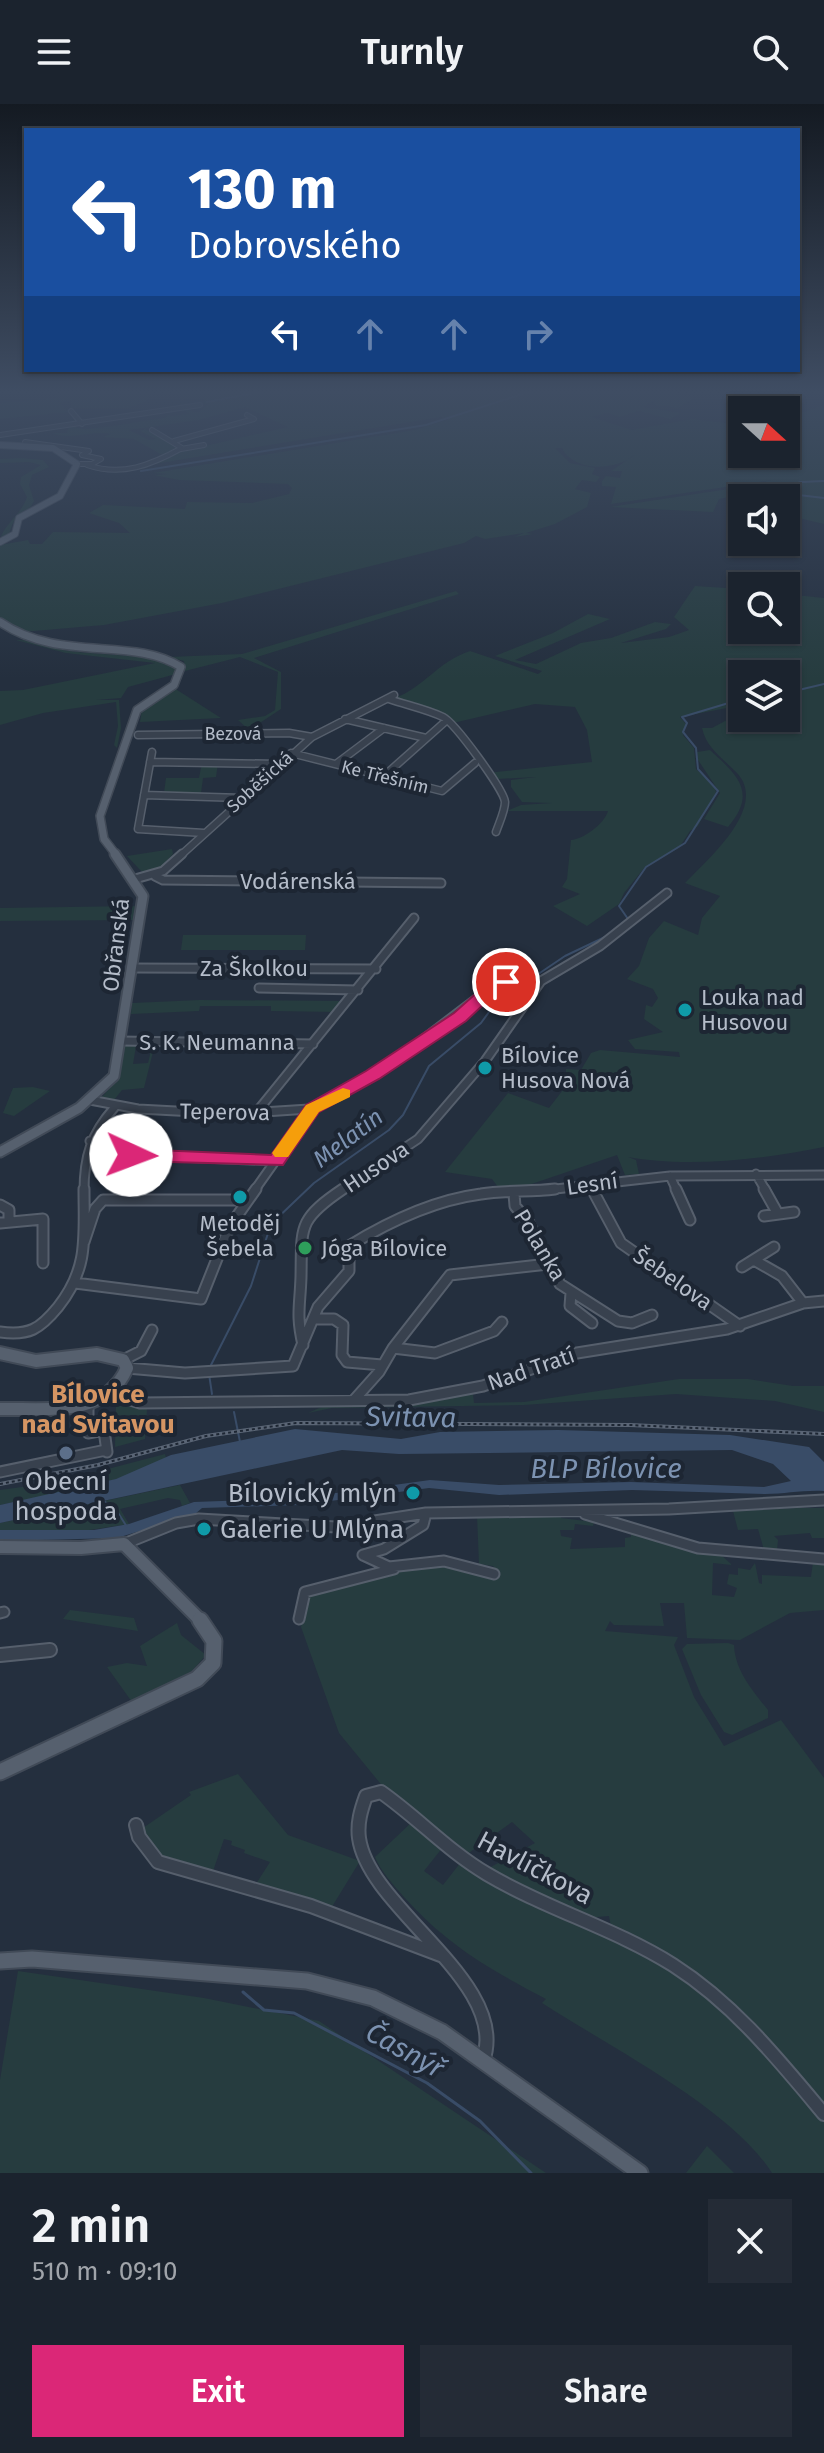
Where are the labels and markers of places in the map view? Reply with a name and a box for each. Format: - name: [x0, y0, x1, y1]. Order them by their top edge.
- pin: [472, 948, 540, 1016]
- place label: Louka nad Husovou: [701, 984, 804, 1036]
- marker: Louka nad Husovou: [676, 1001, 694, 1019]
- place label: Bílovice Husova Nová: [501, 1042, 630, 1094]
- marker: Bílovice Husova Nová: [476, 1059, 494, 1077]
- marker: Metoděj Šebela: [231, 1188, 249, 1206]
- place label: Metoděj Šebela: [200, 1210, 280, 1262]
- place label: Jóga Bílovice: [321, 1235, 447, 1262]
- marker: Jóga Bílovice: [296, 1239, 314, 1257]
- marker: Obecní hospoda: [57, 1444, 75, 1462]
- place label: Obecní hospoda: [15, 1466, 117, 1527]
- place label: Bílovický mlýn: [228, 1478, 397, 1509]
- marker: Bílovický mlýn: [404, 1484, 422, 1502]
- place label: Galerie U Mlýna: [220, 1514, 404, 1545]
- marker: Galerie U Mlýna: [195, 1520, 213, 1538]

